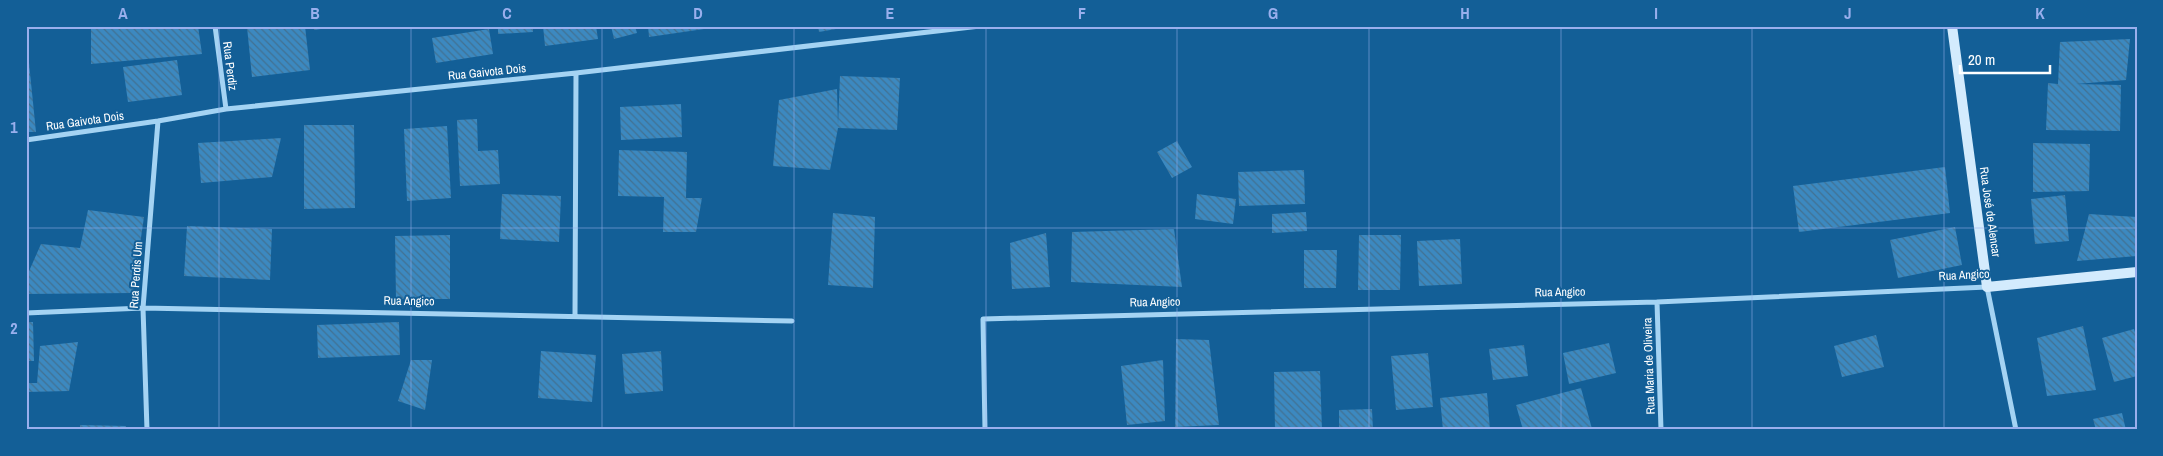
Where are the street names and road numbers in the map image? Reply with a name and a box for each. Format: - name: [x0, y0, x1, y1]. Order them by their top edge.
- street label: Rua Perdiz: [219, 41, 241, 91]
- street label: Rua Gaivota Dois: [447, 60, 527, 84]
- street label: Rua Gaivota Dois: [45, 108, 125, 134]
- street label: Rua José de Alencar: [1976, 166, 2004, 259]
- street label: Rua Perdis Um: [126, 241, 146, 309]
- street label: Rua Angico: [1938, 266, 1990, 284]
- street label: Rua Angico: [1534, 284, 1586, 300]
- street label: Rua Angico: [383, 293, 435, 309]
- street label: Rua Angico: [1129, 294, 1181, 310]
- street label: Rua Maria de Oliveira: [1639, 317, 1659, 415]

